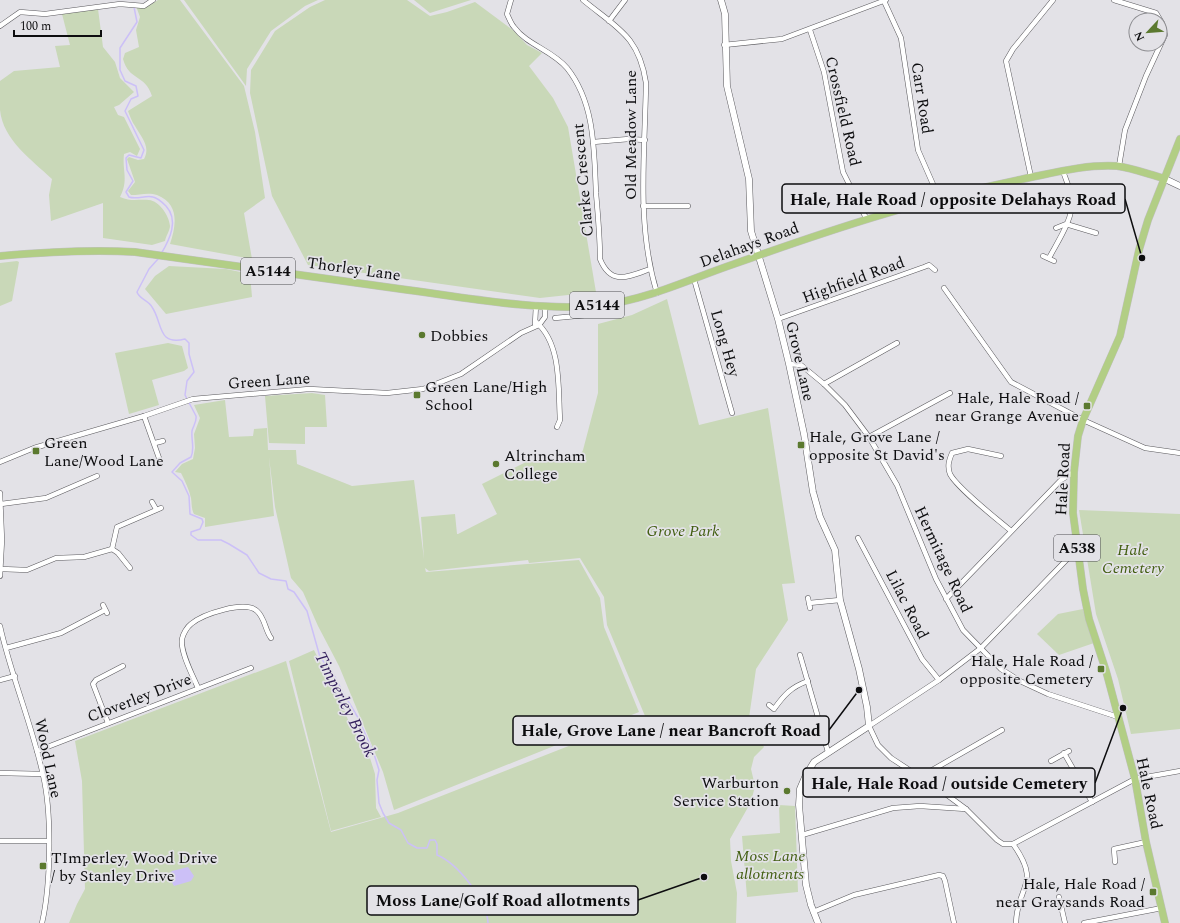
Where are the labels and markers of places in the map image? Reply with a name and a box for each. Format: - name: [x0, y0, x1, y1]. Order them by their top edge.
- callout: Hale, Hale Road / opposite Delahays Road: [782, 184, 1125, 213]
- place label: Dobbies: [430, 324, 488, 348]
- marker: Dobbies: [417, 330, 427, 340]
- place label: Green Lane/High School: [425, 375, 547, 417]
- place label: Hale, Hale Road / near Grange Avenue: [935, 386, 1079, 428]
- marker: Green Lane/High School: [412, 390, 422, 400]
- marker: Hale, Hale Road / near Grange Avenue: [1082, 401, 1092, 411]
- place label: Hale, Grove Lane / opposite St David's: [809, 425, 945, 467]
- place label: Green Lane/Wood Lane: [44, 431, 164, 473]
- marker: Hale, Grove Lane / opposite St David's: [796, 440, 806, 450]
- place label: Altrincham College: [504, 444, 586, 486]
- marker: Green Lane/Wood Lane: [31, 446, 41, 456]
- marker: Altrincham College: [491, 459, 501, 469]
- place label: Hale, Hale Road / opposite Cemetery: [960, 649, 1094, 691]
- marker: Hale, Hale Road / opposite Cemetery: [1096, 664, 1106, 674]
- callout: Hale, Grove Lane / near Bancroft Road: [513, 716, 829, 745]
- callout: Hale, Hale Road / outside Cemetery: [803, 768, 1095, 797]
- place label: Warburton Service Station: [673, 771, 779, 813]
- marker: Warburton Service Station: [782, 786, 792, 796]
- place label: TImperley, Wood Drive / by Stanley Drive: [51, 846, 217, 888]
- marker: TImperley, Wood Drive / by Stanley Drive: [38, 861, 48, 871]
- place label: Hale, Hale Road / near Graysands Road: [995, 872, 1145, 914]
- callout: Moss Lane/Golf Road allotments: [367, 886, 638, 915]
- marker: Hale, Hale Road / near Graysands Road: [1148, 887, 1158, 897]

